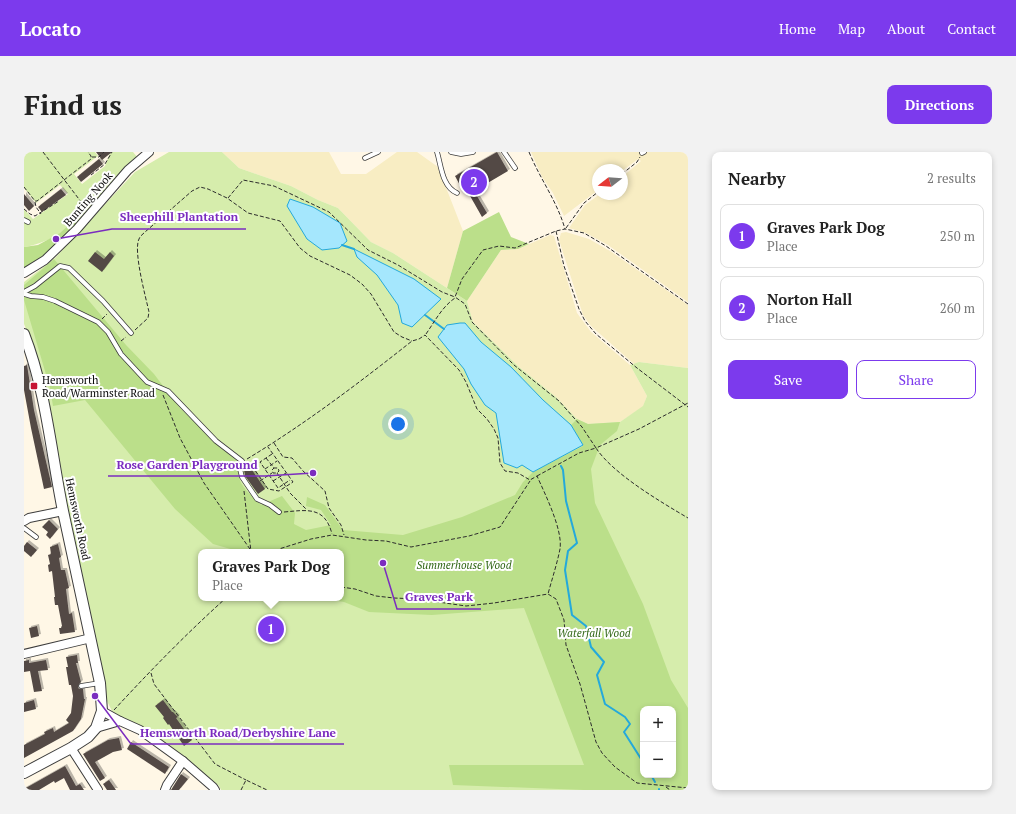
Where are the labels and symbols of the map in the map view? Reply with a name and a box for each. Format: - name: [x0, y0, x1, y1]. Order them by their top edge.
- north arrow: [592, 164, 628, 200]
- pin: 2: [461, 167, 487, 197]
- street label: Bunting Nook: [60, 169, 116, 229]
- callout: Sheephill Plantation: [112, 205, 246, 229]
- text: Sheephill Plantation: [120, 209, 239, 224]
- place label: Hemsworth Road/Warminster Road: [42, 373, 155, 400]
- marker: Hemsworth Road/Warminster Road: [29, 381, 39, 391]
- your location: [388, 414, 408, 434]
- callout: Rose Garden Playground: [108, 452, 265, 476]
- text: Rose Garden Playground: [116, 457, 258, 472]
- street label: Hemsworth Road: [62, 477, 94, 561]
- park label: Summerhouse Wood: [416, 558, 512, 572]
- callout: Graves Park: [397, 585, 481, 609]
- text: Graves Park: [405, 589, 473, 604]
- pin: 1: [258, 614, 284, 644]
- park label: Waterfall Wood: [557, 626, 631, 640]
- callout: Hemsworth Road/Derbyshire Lane: [131, 720, 344, 744]
- text: Hemsworth Road/Derbyshire Lane: [140, 725, 337, 740]

